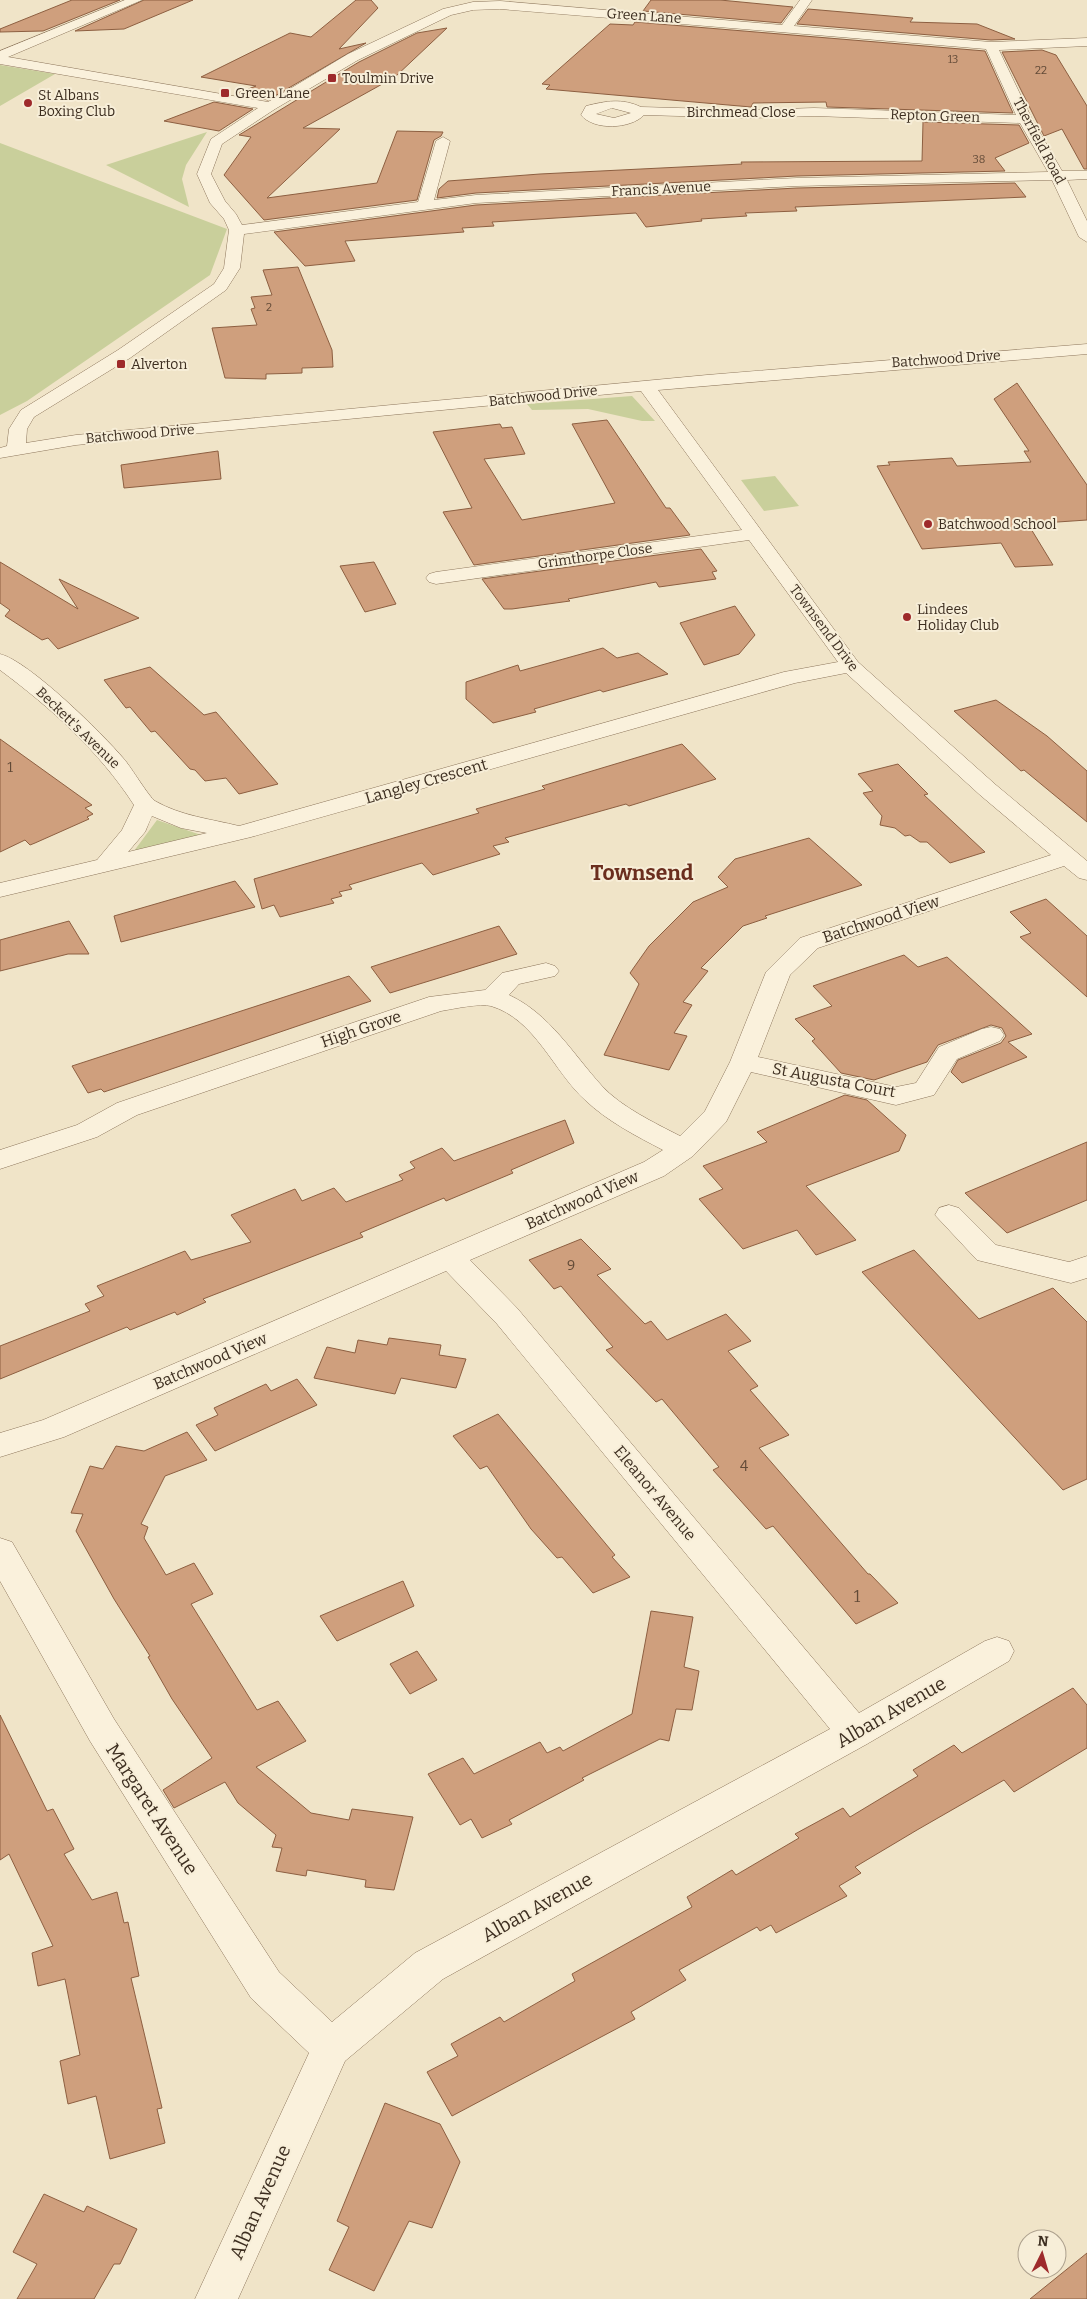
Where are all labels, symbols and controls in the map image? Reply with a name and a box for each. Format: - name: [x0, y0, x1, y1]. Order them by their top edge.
- street label: Green Lane: [606, 5, 682, 27]
- house number: 13: [948, 53, 958, 66]
- house number: 22: [1035, 64, 1047, 77]
- place label: Toulmin Drive: [342, 70, 434, 87]
- marker: Toulmin Drive: [326, 72, 338, 84]
- place label: Green Lane: [235, 85, 310, 102]
- place label: St Albans Boxing Club: [38, 87, 115, 120]
- marker: Green Lane: [219, 87, 231, 99]
- street label: Therfield Road: [1009, 95, 1069, 187]
- marker: St Albans Boxing Club: [22, 97, 34, 109]
- street label: Birchmead Close: [686, 104, 796, 121]
- street label: Repton Green: [890, 106, 980, 126]
- house number: 38: [973, 153, 985, 166]
- street label: Francis Avenue: [611, 178, 711, 200]
- house number: 2: [266, 301, 272, 314]
- street label: Batchwood Drive: [891, 347, 1001, 371]
- place label: Alverton: [131, 356, 187, 373]
- marker: Alverton: [115, 358, 127, 370]
- street label: Batchwood Drive: [488, 382, 598, 410]
- street label: Batchwood Drive: [85, 421, 195, 447]
- place label: Batchwood School: [938, 516, 1057, 533]
- marker: Batchwood School: [922, 518, 934, 530]
- street label: Grimthorpe Close: [537, 540, 653, 572]
- street label: Townsend Drive: [786, 581, 862, 675]
- place label: Lindees Holiday Club: [917, 601, 999, 634]
- marker: Lindees Holiday Club: [901, 611, 913, 623]
- street label: Beckett's Avenue: [33, 684, 123, 772]
- street label: Langley Crescent: [363, 754, 490, 808]
- house number: 1: [7, 759, 13, 776]
- district label: Townsend: [591, 860, 694, 886]
- street label: Batchwood View: [820, 891, 942, 947]
- street label: High Grove: [318, 1006, 404, 1052]
- street label: St Augusta Court: [771, 1059, 897, 1101]
- street label: Batchwood View: [523, 1166, 642, 1233]
- house number: 9: [567, 1257, 575, 1274]
- street label: Batchwood View: [150, 1328, 270, 1394]
- street label: Eleanor Avenue: [610, 1442, 700, 1544]
- house number: 4: [740, 1458, 748, 1475]
- house number: 1: [854, 1587, 861, 1606]
- street label: Alban Avenue: [832, 1671, 950, 1753]
- street label: Margaret Avenue: [101, 1739, 203, 1879]
- street label: Alban Avenue: [478, 1867, 596, 1947]
- street label: Alban Avenue: [225, 2141, 295, 2263]
- north arrow: [1017, 2229, 1067, 2279]
- text: N: [1037, 2233, 1049, 2251]

